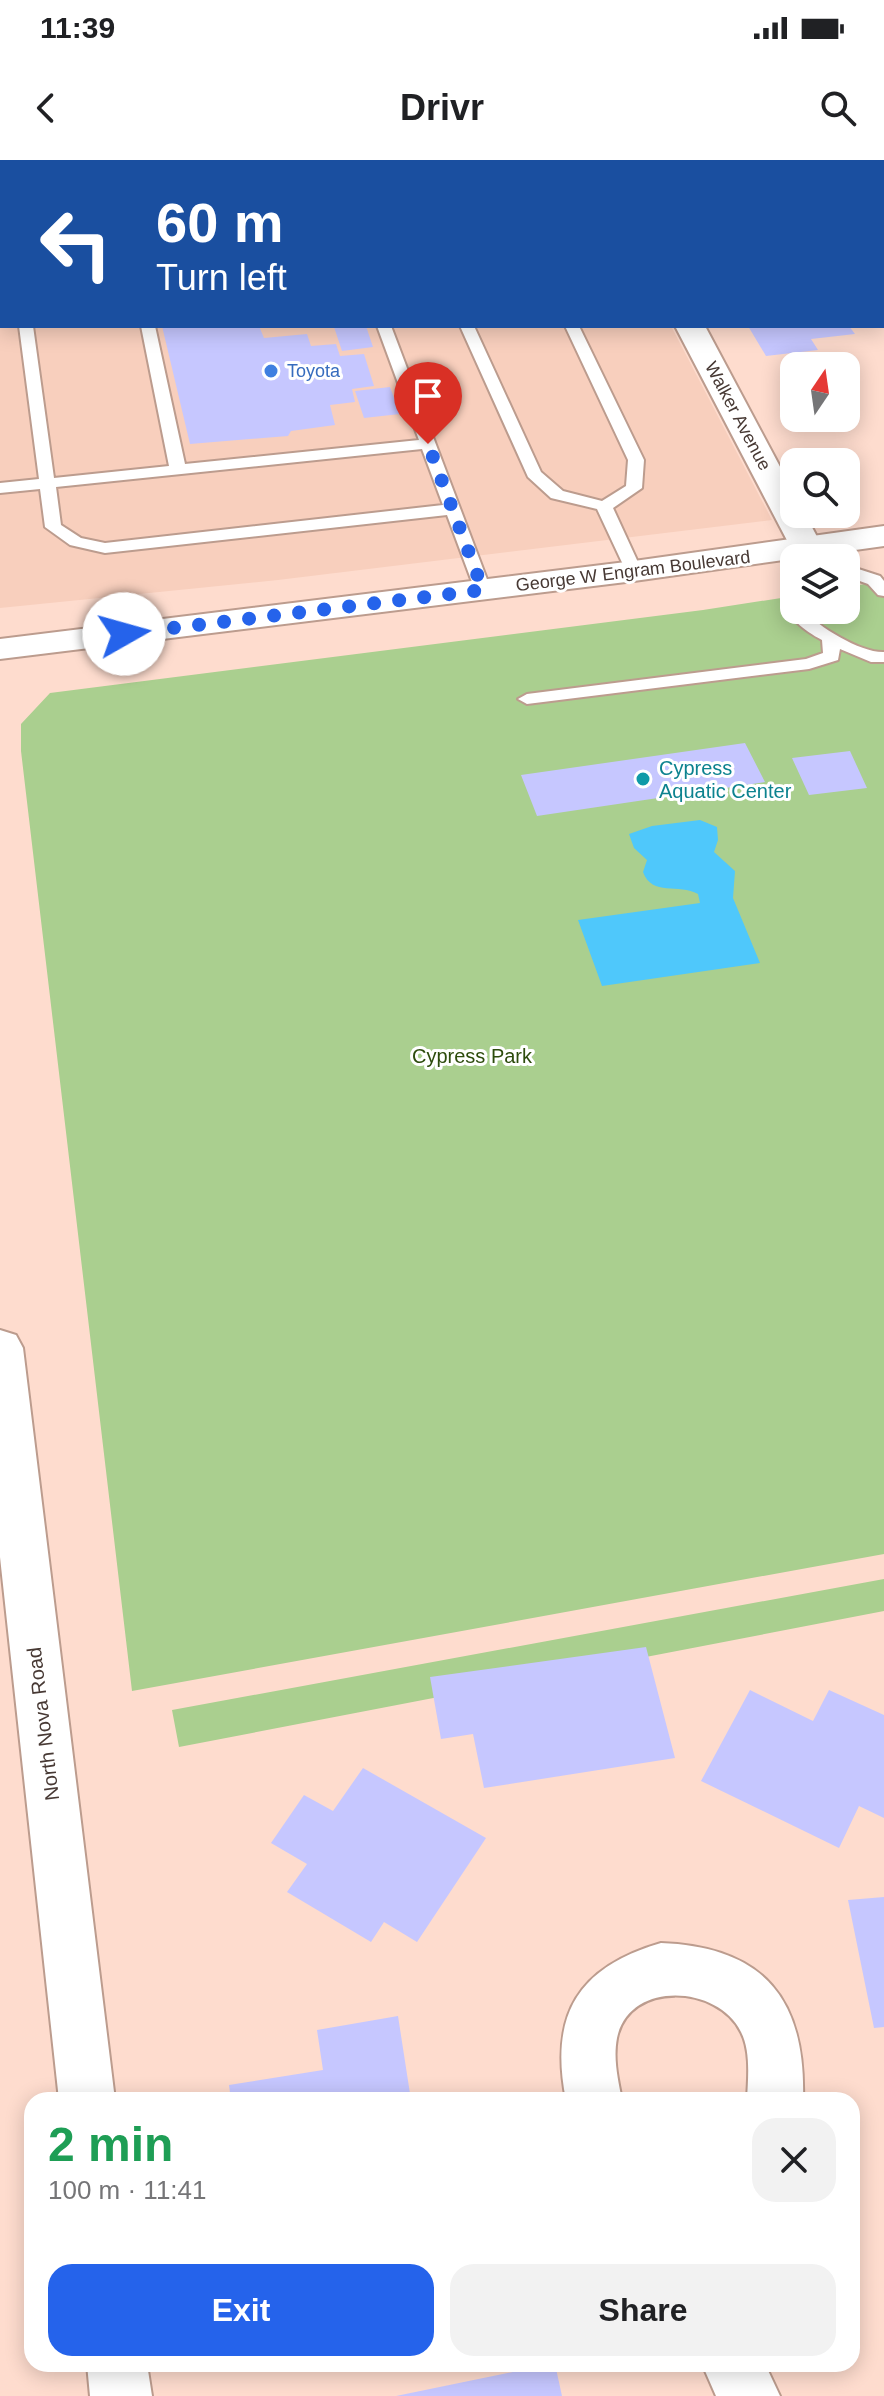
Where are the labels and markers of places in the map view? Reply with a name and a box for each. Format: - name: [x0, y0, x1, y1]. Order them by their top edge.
- place label: Toyota: [287, 361, 341, 381]
- marker: Toyota: [262, 362, 280, 380]
- pin: [394, 362, 462, 444]
- place label: Cypress Aquatic Center: [659, 757, 792, 802]
- marker: Cypress Aquatic Center: [634, 770, 652, 788]

